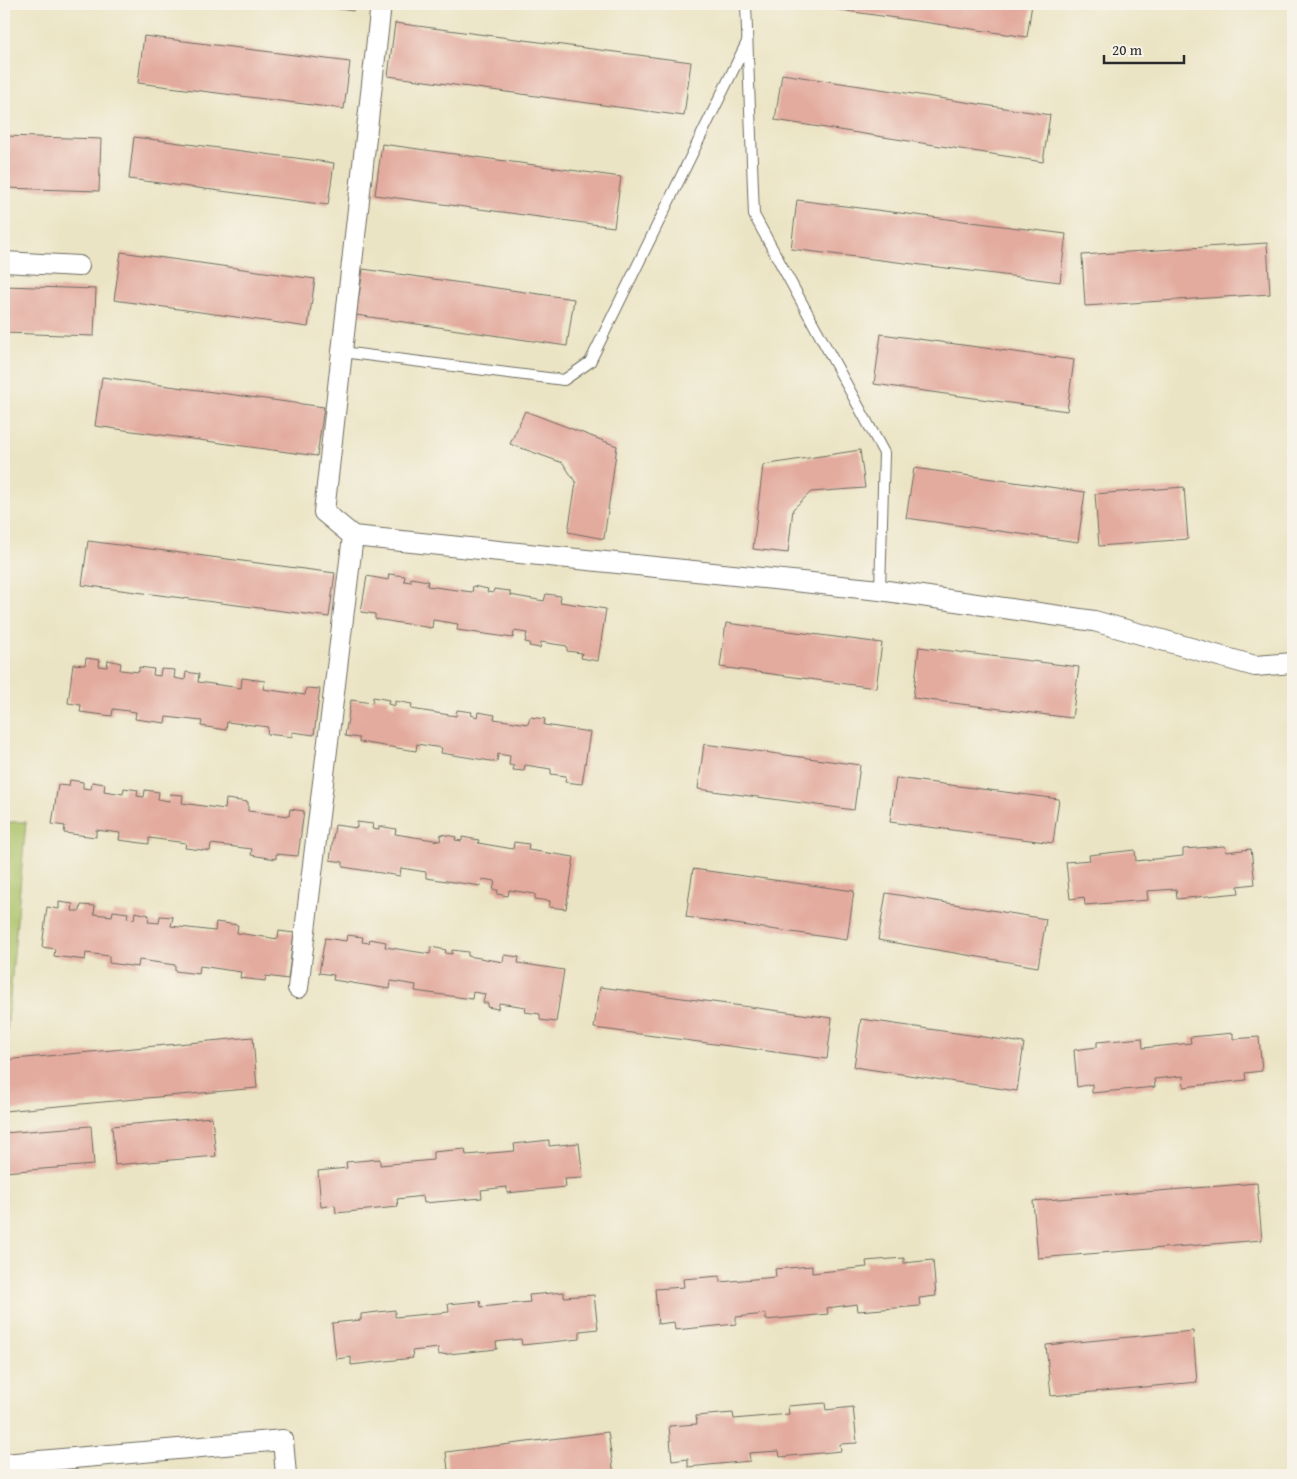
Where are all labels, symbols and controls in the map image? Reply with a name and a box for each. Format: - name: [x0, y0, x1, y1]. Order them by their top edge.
- scale bar: [1104, 32, 1184, 64]
- text: 20 m: [1112, 39, 1143, 60]

